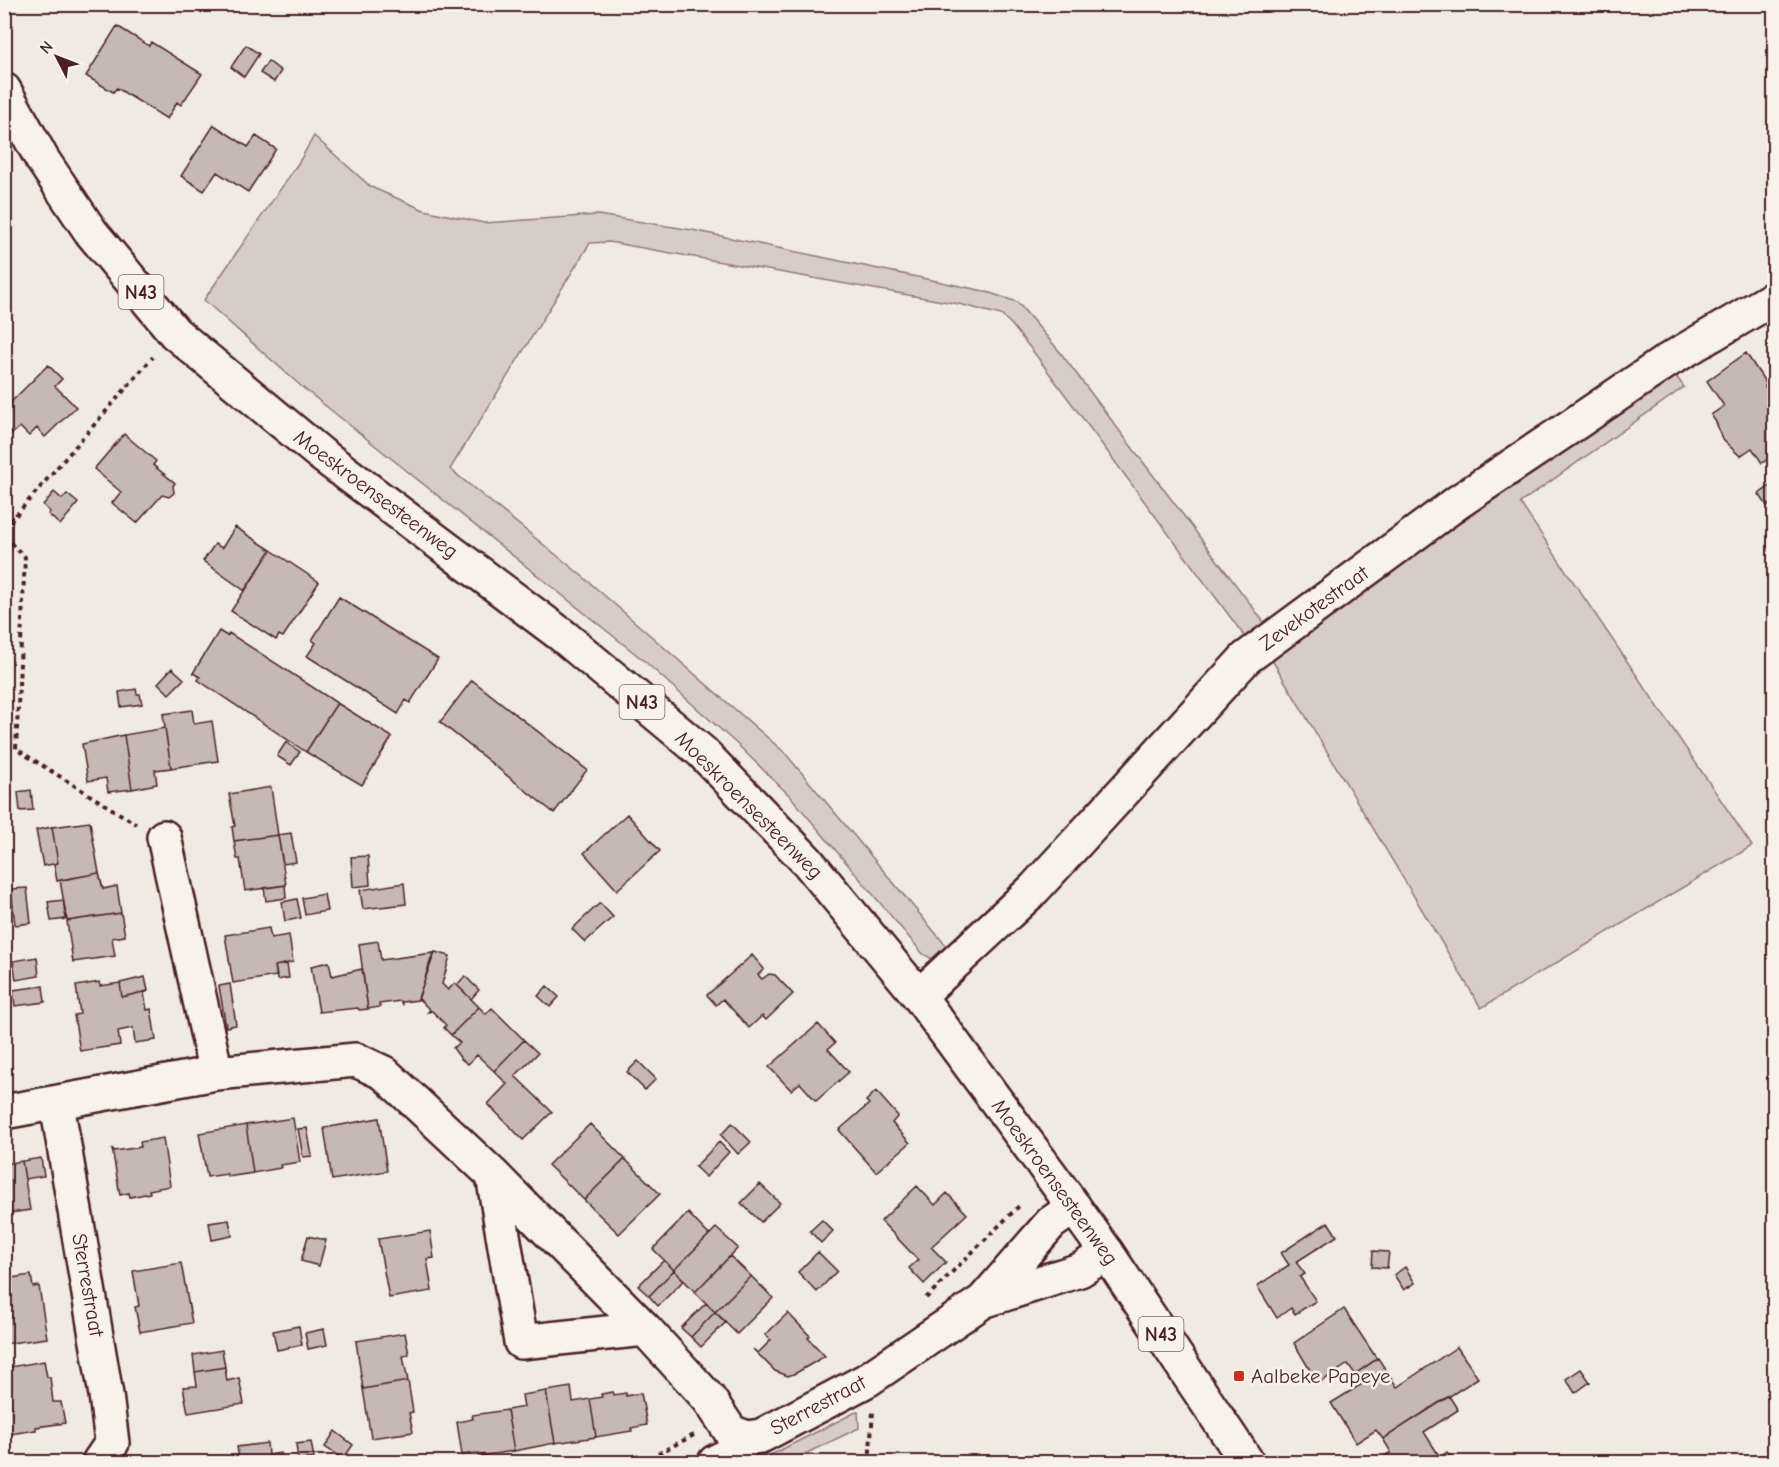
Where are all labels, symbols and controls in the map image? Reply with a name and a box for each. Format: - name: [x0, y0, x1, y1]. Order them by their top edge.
- north arrow: [27, 27, 87, 87]
- text: N: [36, 38, 57, 58]
- road number: N43: [118, 275, 164, 309]
- street label: Moeskroensesteenweg: [289, 424, 463, 564]
- street label: Zevekotestraat: [1255, 560, 1374, 655]
- road number: N43: [620, 685, 664, 719]
- street label: Moeskroensesteenweg: [670, 726, 828, 884]
- street label: Moeskroensesteenweg: [987, 1094, 1123, 1270]
- street label: Sterrestraat: [67, 1231, 109, 1340]
- road number: N43: [1138, 1317, 1184, 1351]
- place label: Aalbeke Papeye: [1251, 1364, 1391, 1388]
- street label: Sterrestraat: [766, 1369, 871, 1440]
- marker: Aalbeke Papeye: [1232, 1369, 1246, 1383]

